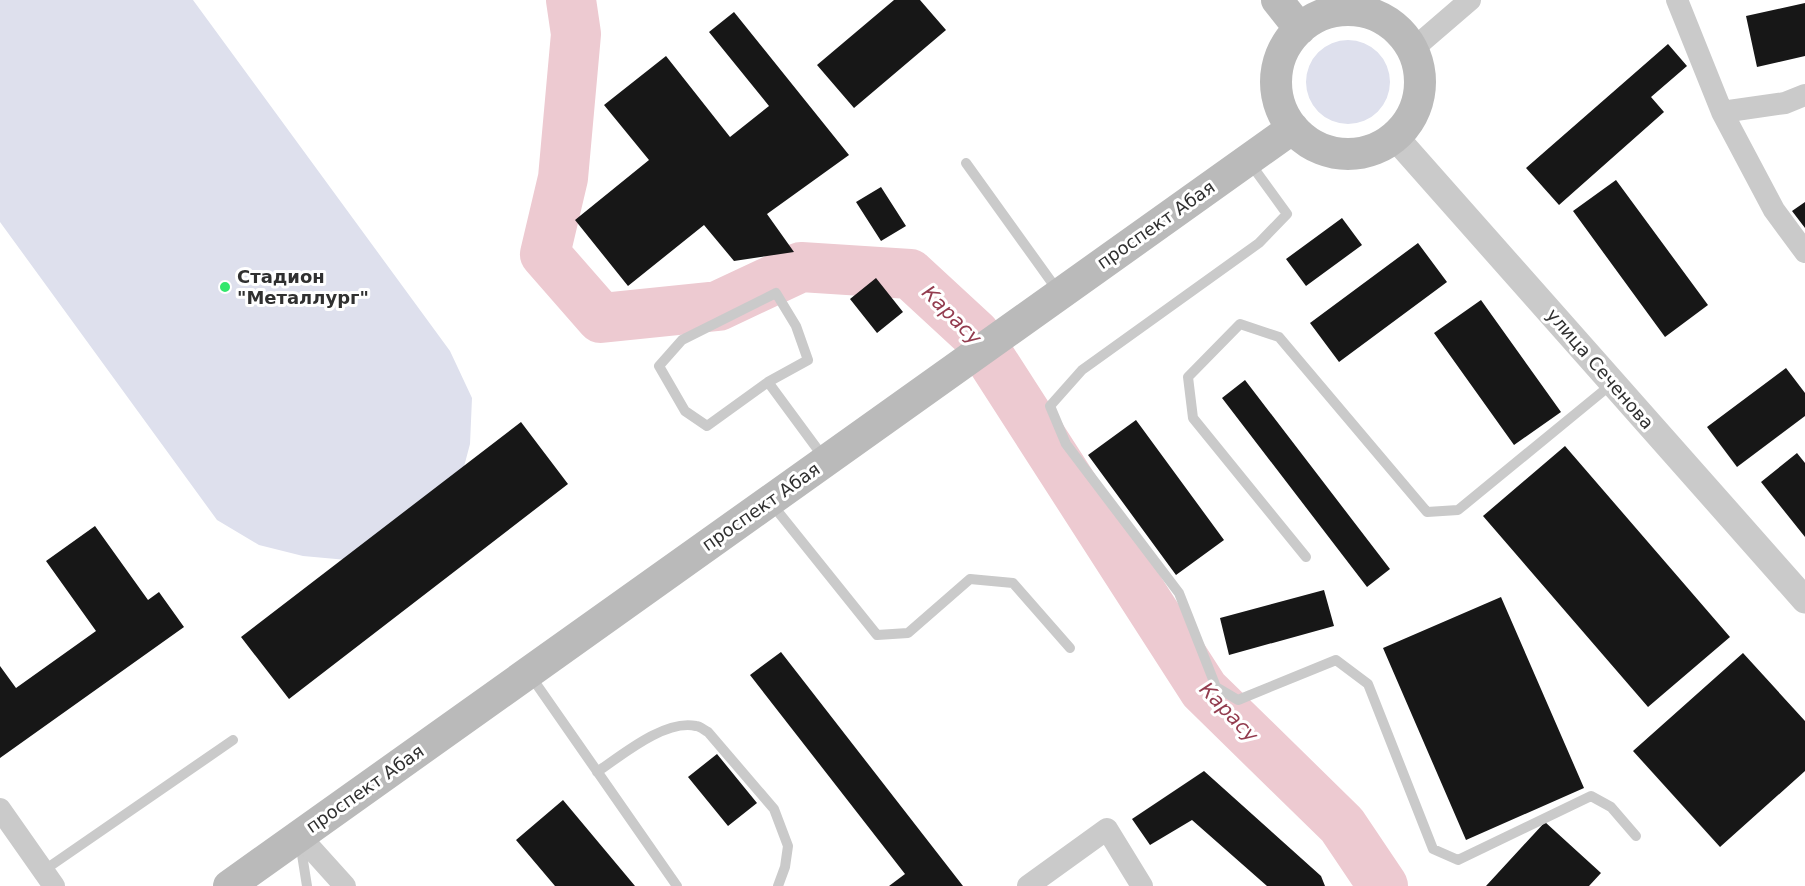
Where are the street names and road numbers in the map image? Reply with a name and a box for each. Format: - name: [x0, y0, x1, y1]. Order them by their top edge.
- street label: проспект Абая: [1093, 176, 1219, 273]
- street label: улица Сеченова: [1542, 304, 1658, 433]
- street label: проспект Абая: [698, 458, 824, 555]
- street label: проспект Абая: [302, 740, 428, 837]

